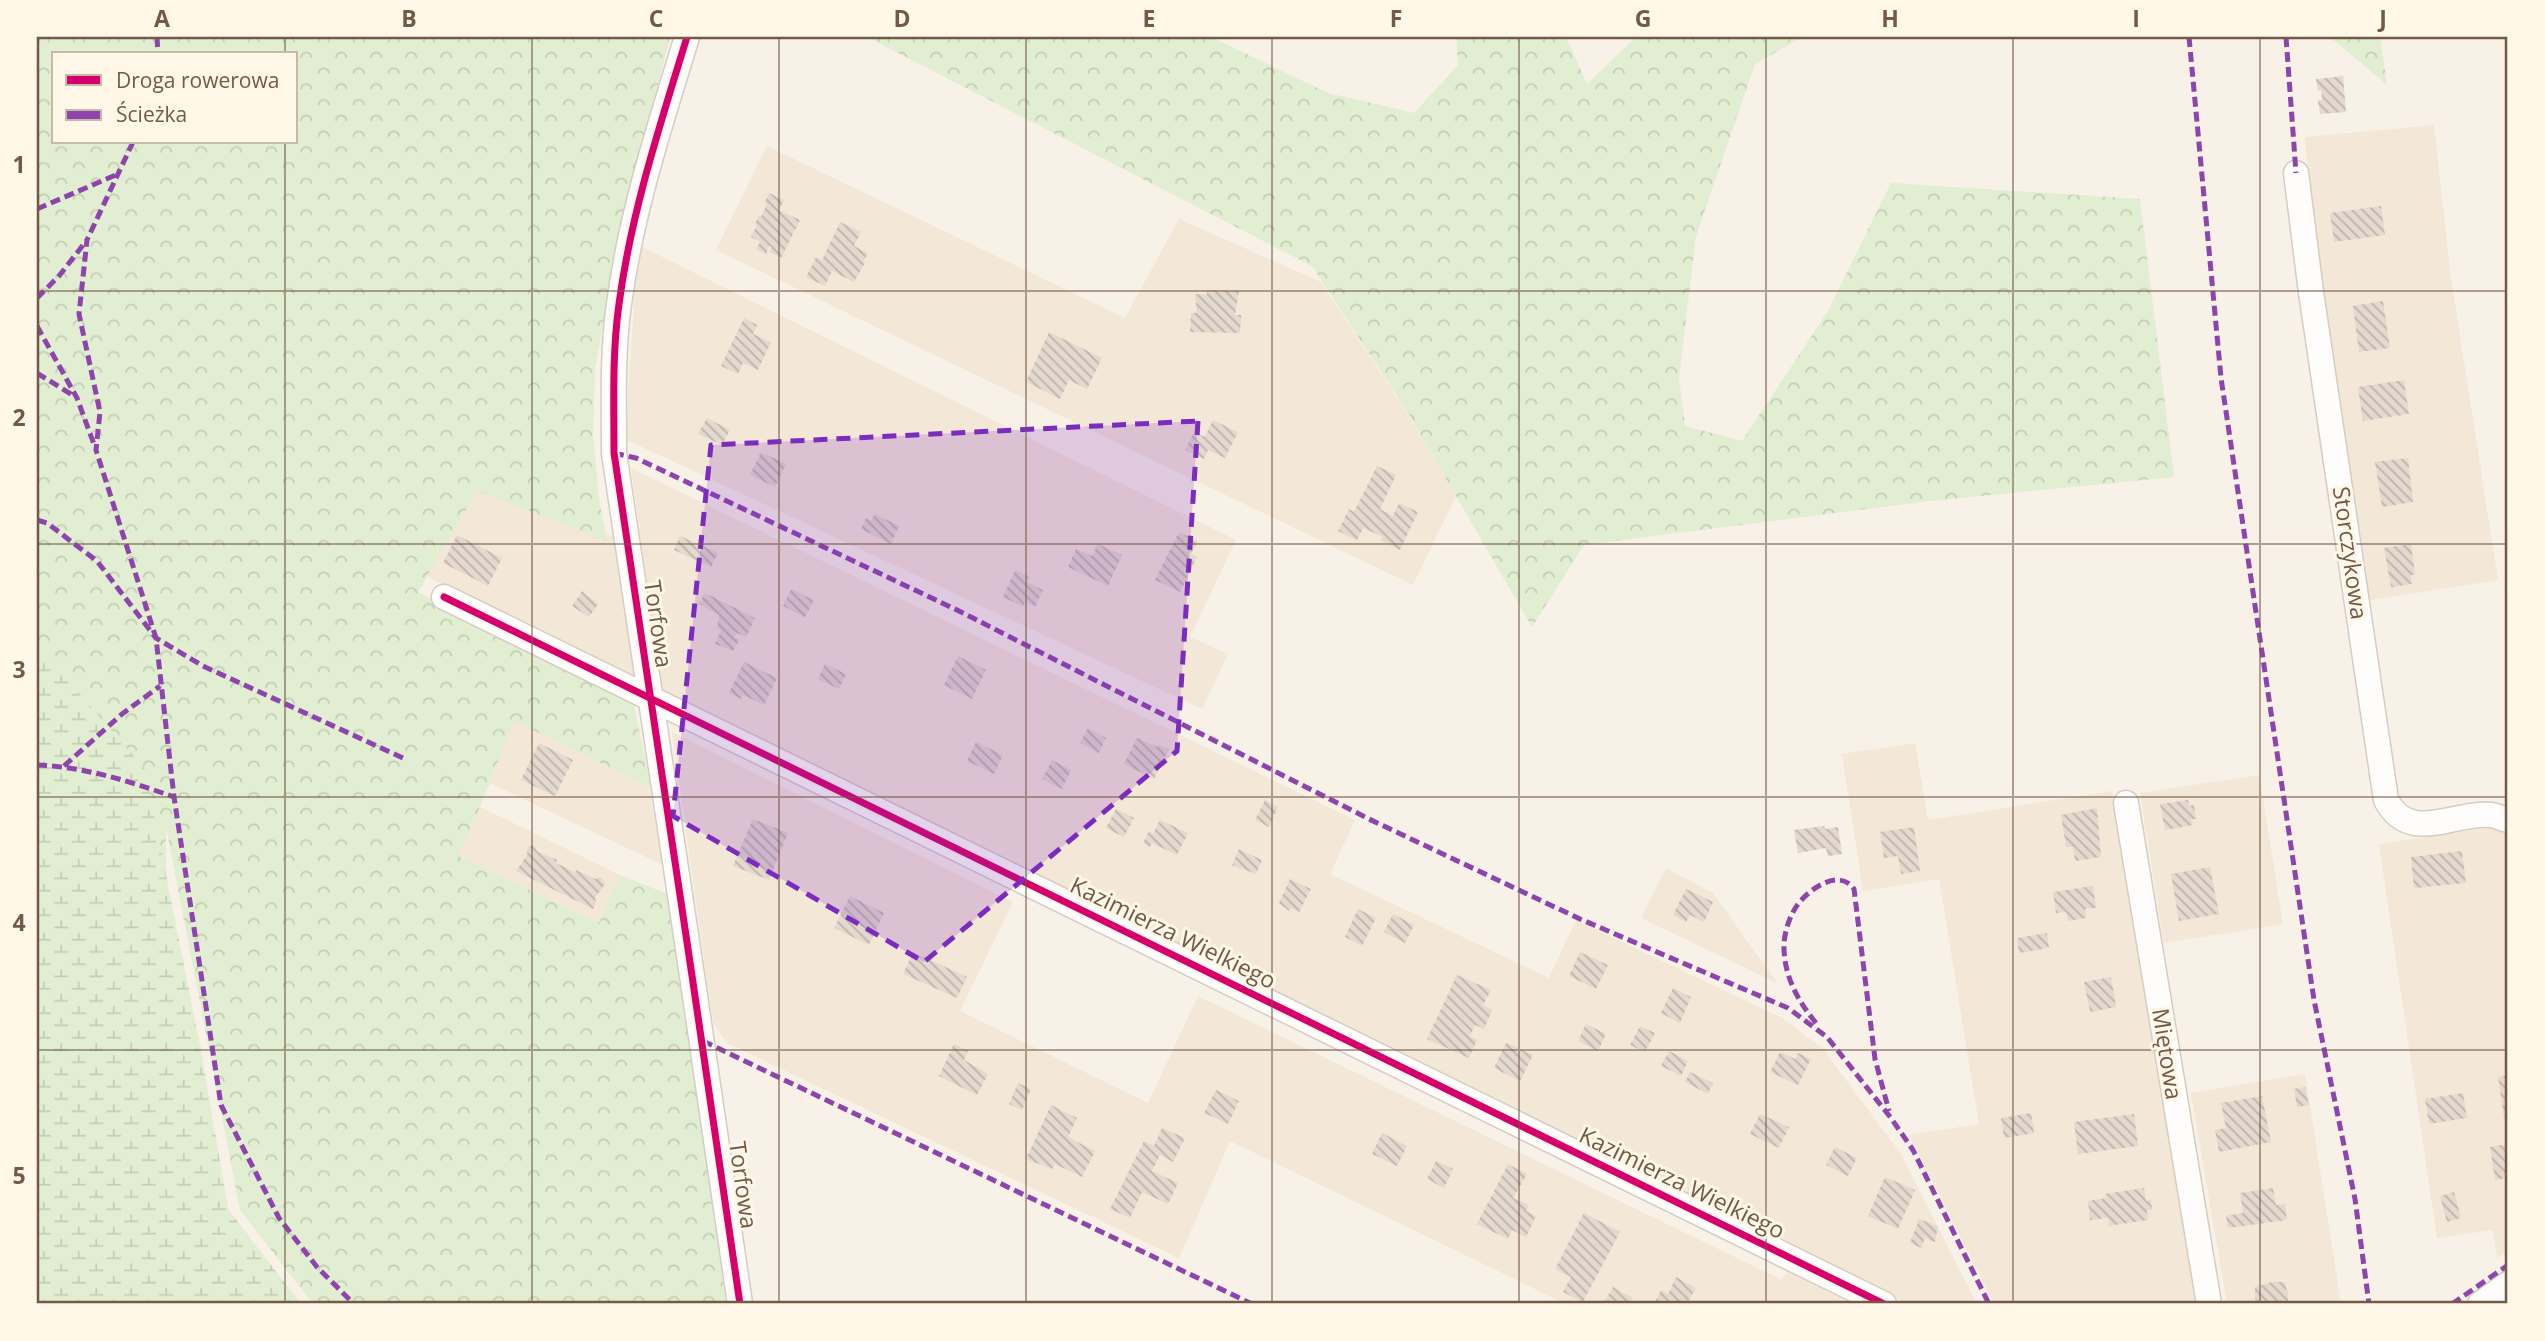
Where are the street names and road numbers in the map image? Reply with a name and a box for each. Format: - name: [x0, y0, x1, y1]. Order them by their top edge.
- street label: Storczykowa: [2326, 484, 2376, 621]
- street label: Torfowa: [637, 578, 681, 670]
- street label: Kazimierza Wielkiego: [1065, 868, 1282, 996]
- street label: Miętowa: [2145, 1006, 2191, 1102]
- street label: Kazimierza Wielkiego: [1574, 1118, 1791, 1246]
- street label: Torfowa: [722, 1139, 766, 1231]

